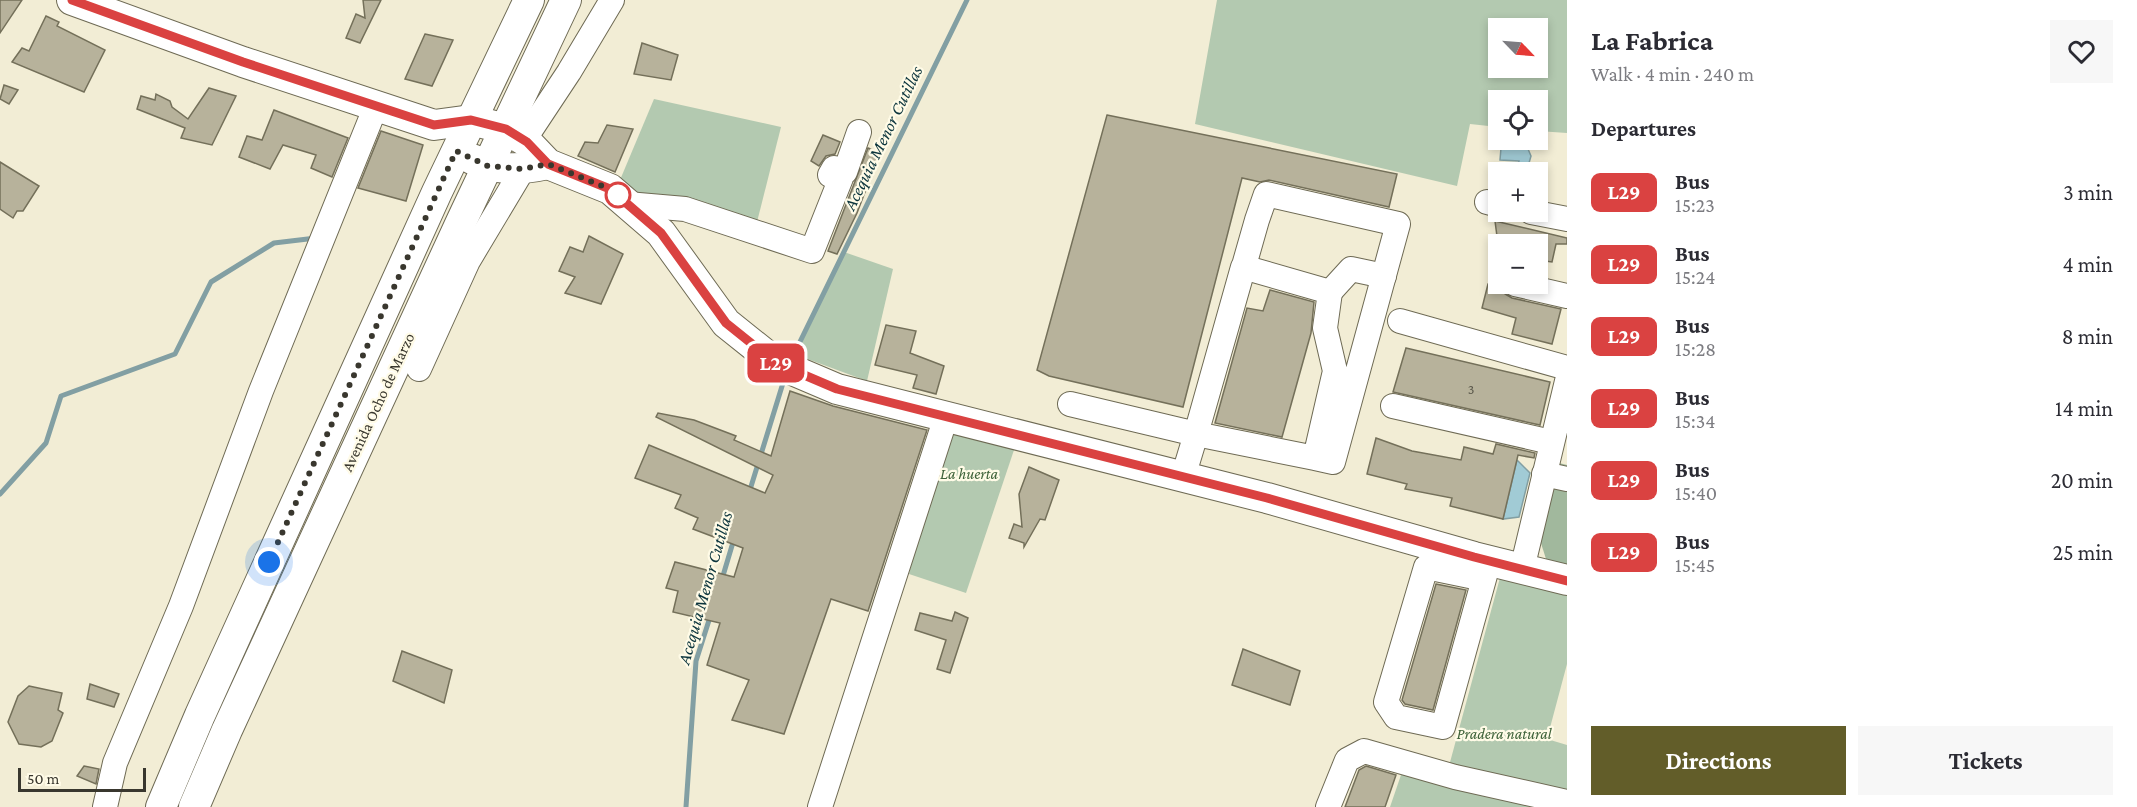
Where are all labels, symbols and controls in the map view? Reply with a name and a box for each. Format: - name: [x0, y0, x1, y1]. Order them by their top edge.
- north arrow: [1488, 18, 1548, 78]
- map controls: [1488, 18, 1548, 294]
- button: heart: [2050, 20, 2113, 83]
- text: La Fabrica: [1591, 25, 1713, 56]
- water label: Acequia Menor Cutillas: [839, 62, 927, 214]
- text: Walk · 4 min · 240 m: [1591, 63, 1754, 85]
- button: locate: [1488, 90, 1548, 150]
- text: Departures: [1591, 116, 1696, 141]
- button: +: [1488, 162, 1548, 222]
- text: Bus: [1675, 169, 1709, 194]
- text: L29: [1607, 180, 1641, 204]
- text: 3 min: [2063, 180, 2113, 205]
- unlabelled marker: [605, 182, 631, 208]
- text: 15:23: [1675, 194, 1715, 216]
- button: −: [1488, 234, 1548, 294]
- text: Bus: [1675, 241, 1709, 266]
- text: L29: [1607, 252, 1641, 276]
- text: 4 min: [2062, 252, 2113, 277]
- text: 15:24: [1675, 266, 1715, 288]
- text: Bus: [1675, 313, 1709, 338]
- text: L29: [1607, 324, 1641, 348]
- text: 8 min: [2062, 324, 2113, 349]
- street label: Avenida Ocho de Marzo: [338, 330, 418, 474]
- text: 15:28: [1675, 338, 1716, 360]
- line badge: L29: [742, 344, 810, 382]
- text: L29: [759, 351, 793, 375]
- house number: 3: [1468, 381, 1474, 397]
- text: Bus: [1675, 385, 1709, 410]
- text: L29: [1607, 396, 1641, 420]
- text: 14 min: [2055, 396, 2113, 421]
- text: 15:34: [1675, 410, 1715, 432]
- text: Bus: [1675, 457, 1709, 482]
- park label: La huerta: [940, 465, 999, 482]
- text: L29: [1607, 468, 1641, 492]
- text: 20 min: [2051, 468, 2113, 493]
- text: 15:40: [1675, 482, 1717, 504]
- water label: Acequia Menor Cutillas: [673, 509, 736, 668]
- text: Bus: [1675, 529, 1709, 554]
- text: L29: [1607, 540, 1641, 564]
- text: 25 min: [2053, 540, 2113, 565]
- your location: [254, 547, 284, 577]
- text: 15:45: [1675, 554, 1715, 576]
- park label: Pradera natural: [1456, 725, 1553, 742]
- button: Directions: [1591, 726, 1846, 795]
- button: Tickets: [1858, 726, 2113, 795]
- scale bar: [18, 765, 146, 792]
- text: 50 m: [27, 770, 59, 787]

